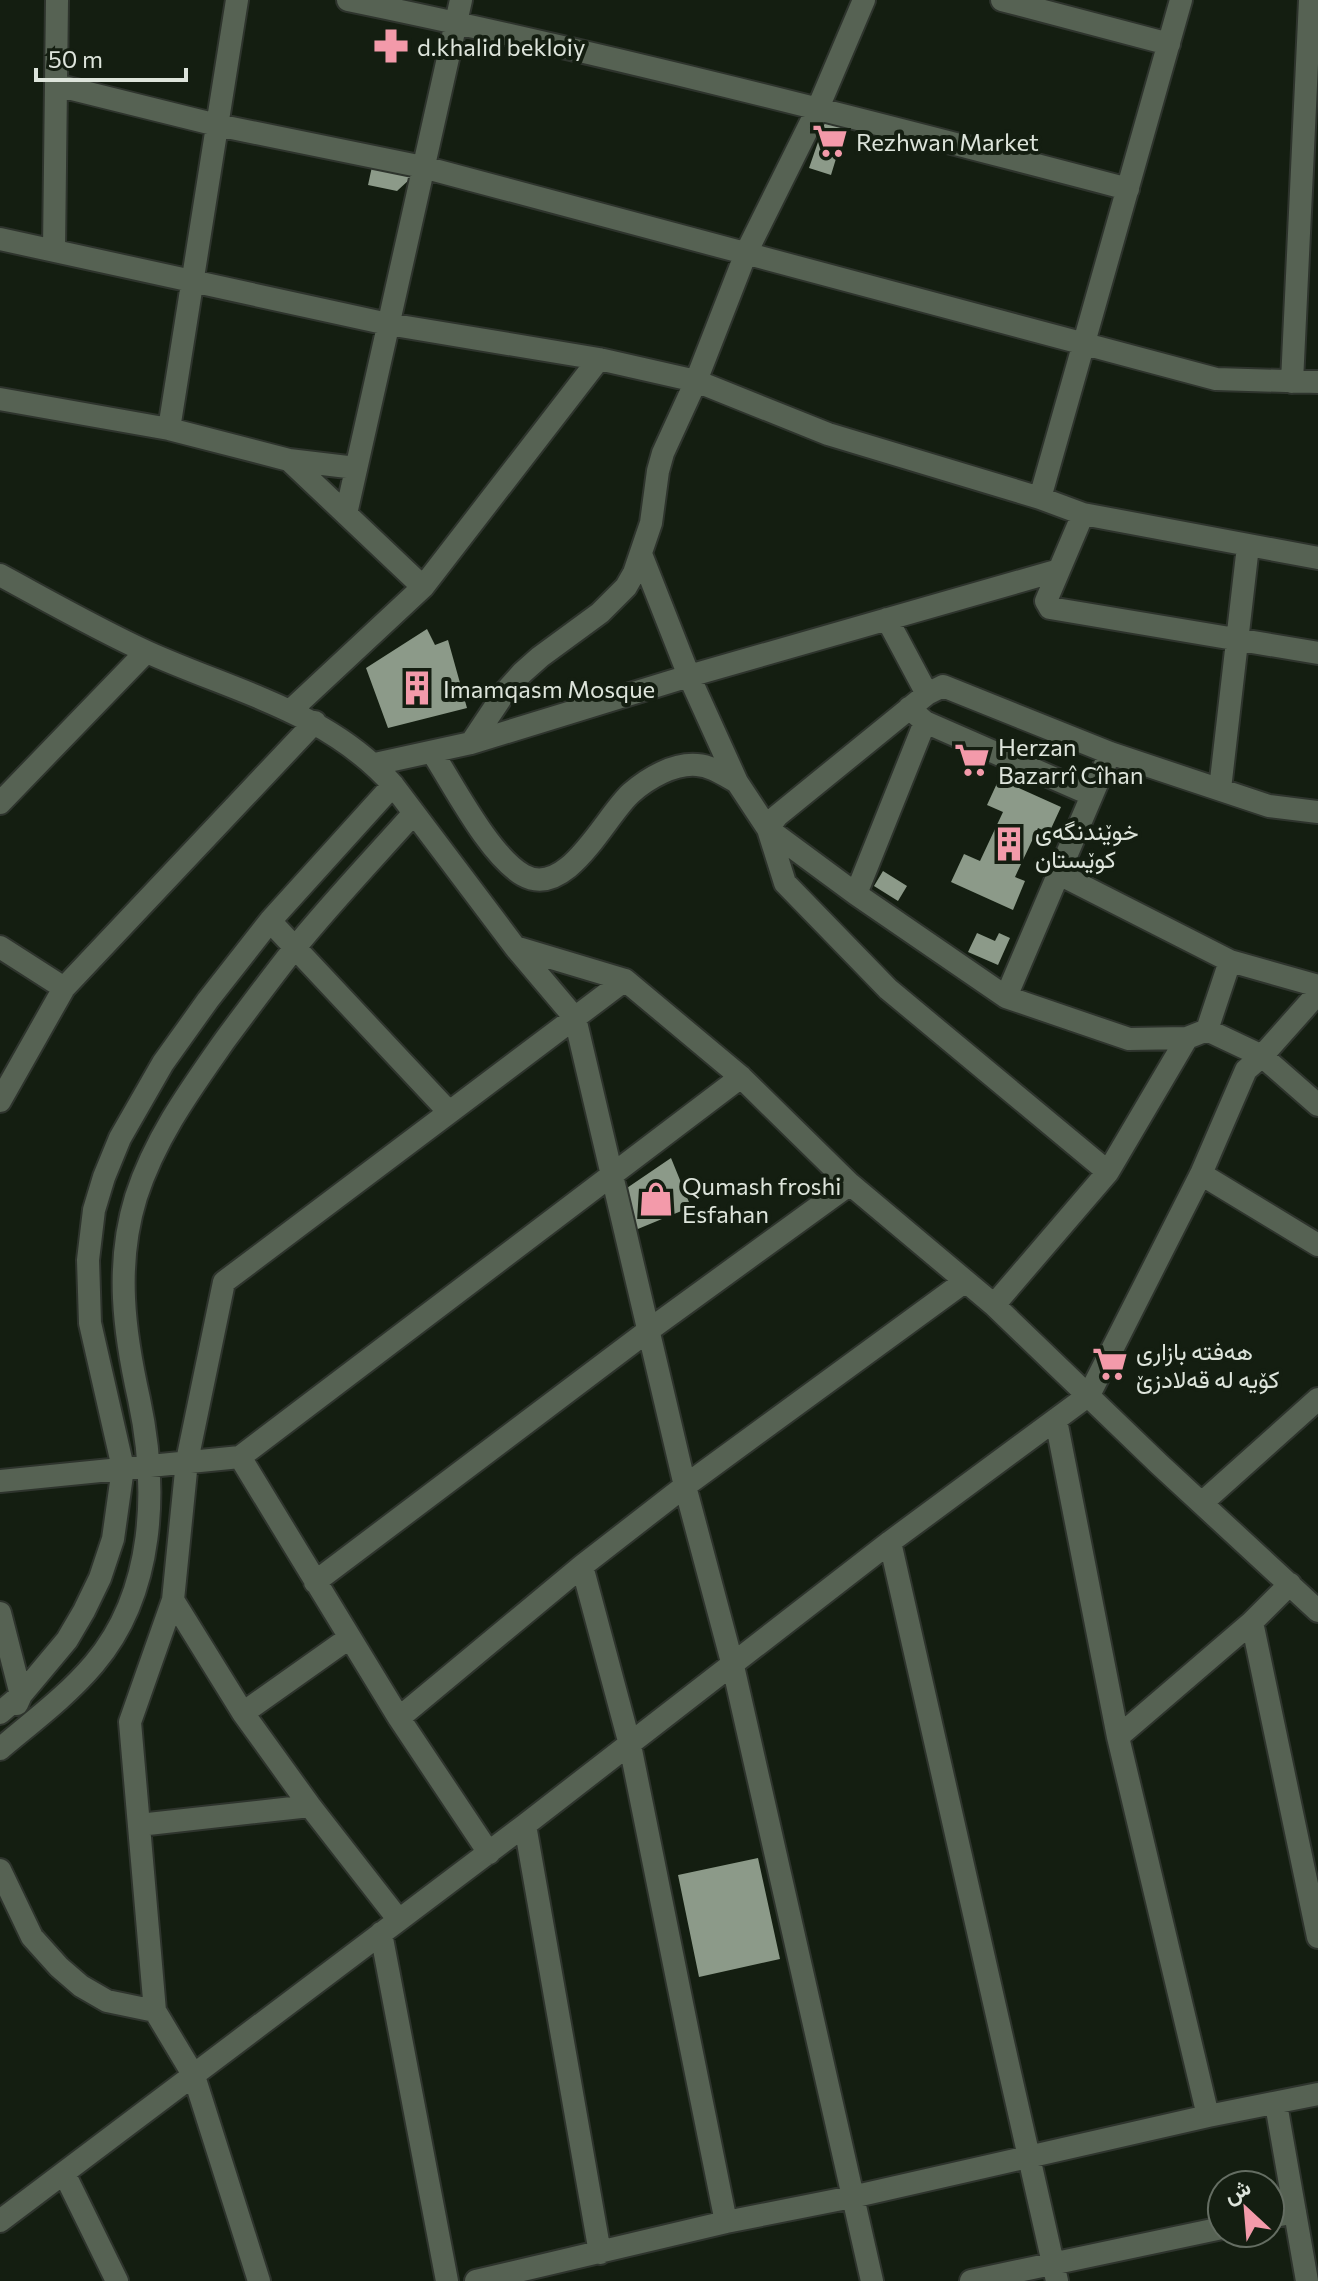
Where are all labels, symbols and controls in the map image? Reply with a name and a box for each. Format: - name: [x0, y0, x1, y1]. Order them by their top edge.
- pharmacy icon: d.khalid bekloiy: [372, 27, 410, 65]
- scale bar: [36, 32, 186, 82]
- place label: d.khalid bekloiy: [417, 32, 585, 61]
- text: 50 m: [48, 44, 103, 73]
- supermarket icon: Rezhwan Market: [811, 122, 849, 160]
- place label: Rezhwan Market: [856, 127, 1039, 156]
- building icon: Imamqasm Mosque: [398, 669, 436, 707]
- place label: Imamqasm Mosque: [443, 674, 655, 703]
- place label: Herzan Bazarrî Cîhan: [998, 732, 1144, 789]
- supermarket icon: Herzan Bazarrî Cîhan: [953, 741, 991, 779]
- place label: خوێندنگەی کوێستان: [1035, 816, 1139, 875]
- building icon: خوێندنگەی کوێستان: [990, 825, 1028, 863]
- place label: Qumash froshi Esfahan: [682, 1171, 841, 1228]
- shop icon: Qumash froshi Esfahan: [637, 1180, 675, 1218]
- place label: هەفتە بازاری کۆیە لە قەلادزێ: [1136, 1336, 1280, 1395]
- supermarket icon: هەفتە بازاری کۆیە لە قەلادزێ: [1091, 1345, 1129, 1383]
- north arrow: [1206, 2169, 1286, 2249]
- text: ش: [1219, 2173, 1255, 2209]

